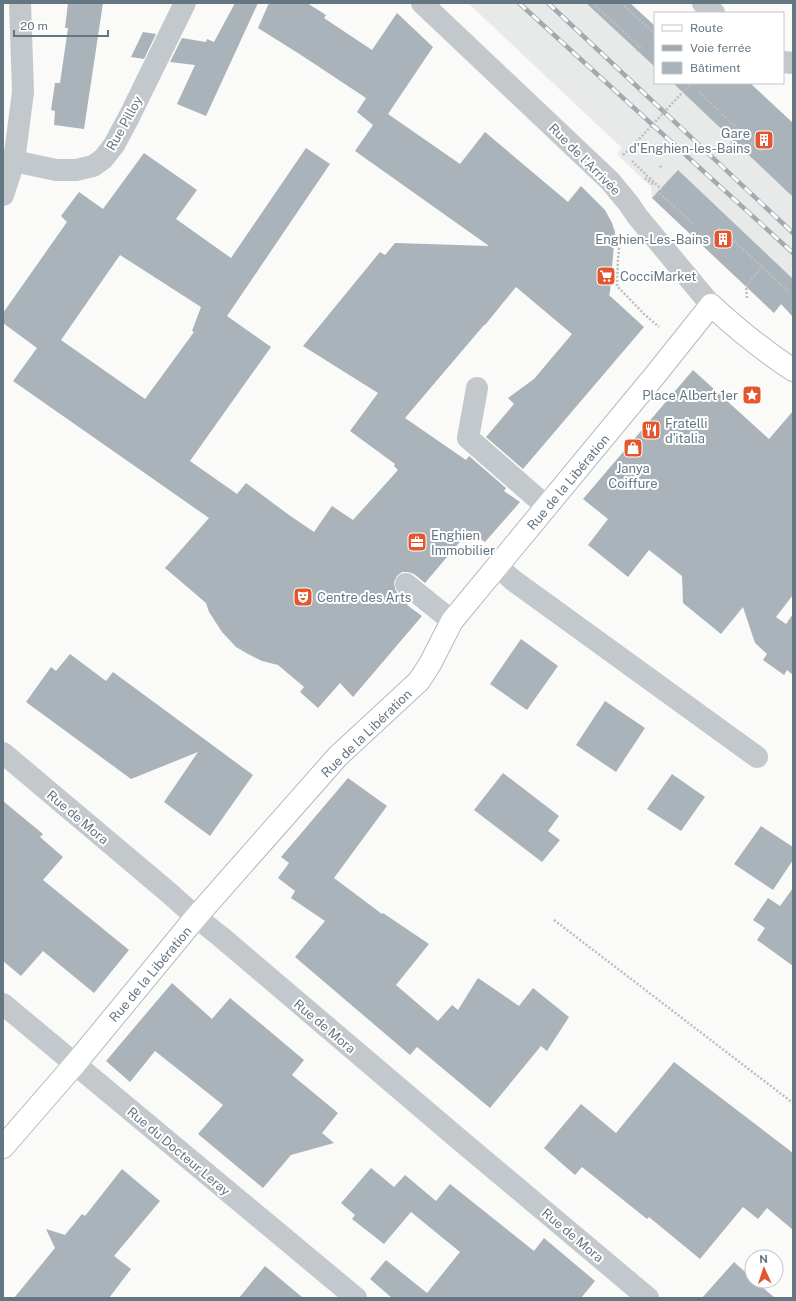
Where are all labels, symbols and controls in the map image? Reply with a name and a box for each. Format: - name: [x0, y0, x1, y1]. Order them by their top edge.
- scale bar: [14, 12, 108, 38]
- legend: [654, 12, 784, 84]
- text: 20 m: [20, 19, 48, 33]
- text: Route: [690, 21, 723, 35]
- text: Voie ferrée: [690, 41, 751, 55]
- text: Bâtiment: [690, 61, 741, 75]
- street label: Rue Pilloy: [103, 93, 146, 153]
- street label: Rue de l'Arrivée: [546, 120, 624, 198]
- place label: Gare d'Enghien-les-Bains: [629, 126, 750, 156]
- building icon: Gare d'Enghien-les-Bains: [753, 129, 775, 151]
- building icon: Enghien-Les-Bains: [712, 228, 734, 250]
- place label: Enghien-Les-Bains: [595, 232, 709, 247]
- supermarket icon: CocciMarket: [595, 265, 617, 287]
- place label: CocciMarket: [620, 269, 696, 284]
- place icon: Place Albert 1er: [741, 384, 763, 406]
- place label: Place Albert 1er: [642, 388, 738, 403]
- place label: Fratelli d'italia: [665, 416, 708, 446]
- restaurant icon: Fratelli d'italia: [640, 419, 662, 441]
- street label: Rue de la Libération: [524, 432, 613, 533]
- shop icon: Janya Coiffure: [622, 437, 644, 459]
- place label: Janya Coiffure: [608, 461, 658, 491]
- place label: Enghien Immobilier: [431, 528, 495, 558]
- office icon: Enghien Immobilier: [406, 531, 428, 553]
- theatre icon: Centre des Arts: [292, 586, 314, 608]
- place label: Centre des Arts: [317, 590, 411, 605]
- street label: Rue de la Libération: [318, 686, 415, 780]
- street label: Rue de Mora: [44, 787, 111, 847]
- street label: Rue de la Libération: [106, 924, 195, 1025]
- street label: Rue de Mora: [291, 996, 358, 1056]
- street label: Rue du Docteur Leray: [124, 1104, 233, 1199]
- street label: Rue de Mora: [539, 1205, 606, 1265]
- north arrow: [744, 1249, 784, 1289]
- text: N: [759, 1253, 768, 1265]

